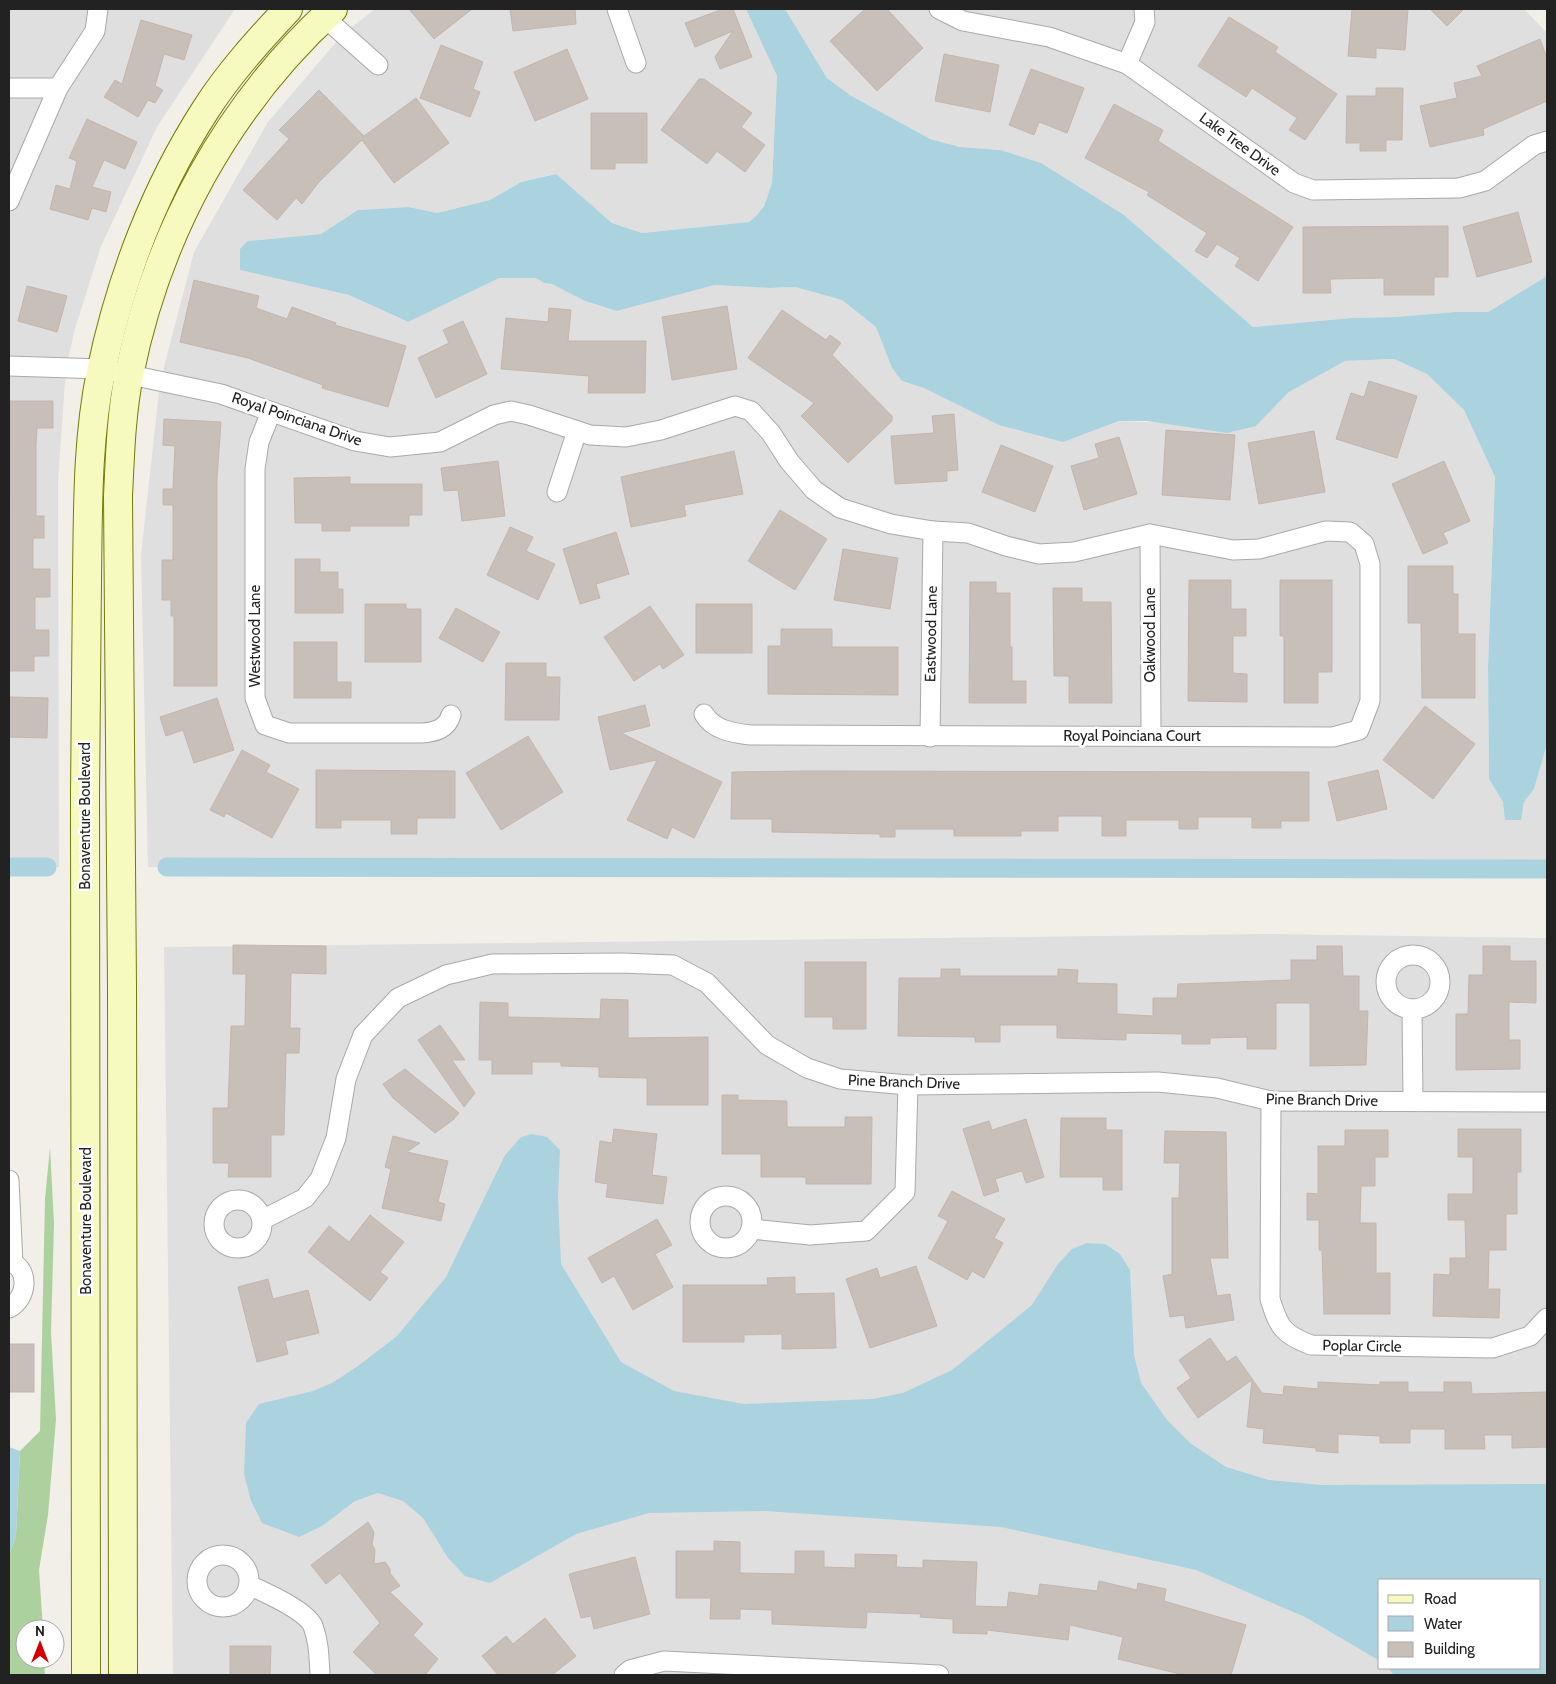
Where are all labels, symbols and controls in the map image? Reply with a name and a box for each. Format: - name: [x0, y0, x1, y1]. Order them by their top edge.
- street label: Lake Tree Drive: [1196, 109, 1284, 180]
- street label: Royal Poinciana Drive: [230, 388, 365, 450]
- street label: Westwood Lane: [246, 585, 264, 687]
- street label: Eastwood Lane: [921, 585, 941, 682]
- street label: Oakwood Lane: [1141, 587, 1159, 683]
- street label: Royal Poinciana Court: [1063, 727, 1201, 745]
- street label: Bonaventure Boulevard: [76, 742, 94, 890]
- street label: Pine Branch Drive: [848, 1071, 961, 1093]
- street label: Pine Branch Drive: [1266, 1090, 1379, 1110]
- street label: Bonaventure Boulevard: [77, 1147, 95, 1295]
- street label: Poplar Circle: [1322, 1336, 1402, 1356]
- legend: [1378, 1579, 1541, 1669]
- text: Road: [1424, 1590, 1457, 1608]
- text: Water: [1424, 1615, 1462, 1633]
- north arrow: [15, 1619, 65, 1669]
- text: N: [35, 1622, 45, 1640]
- text: Building: [1424, 1640, 1475, 1658]

